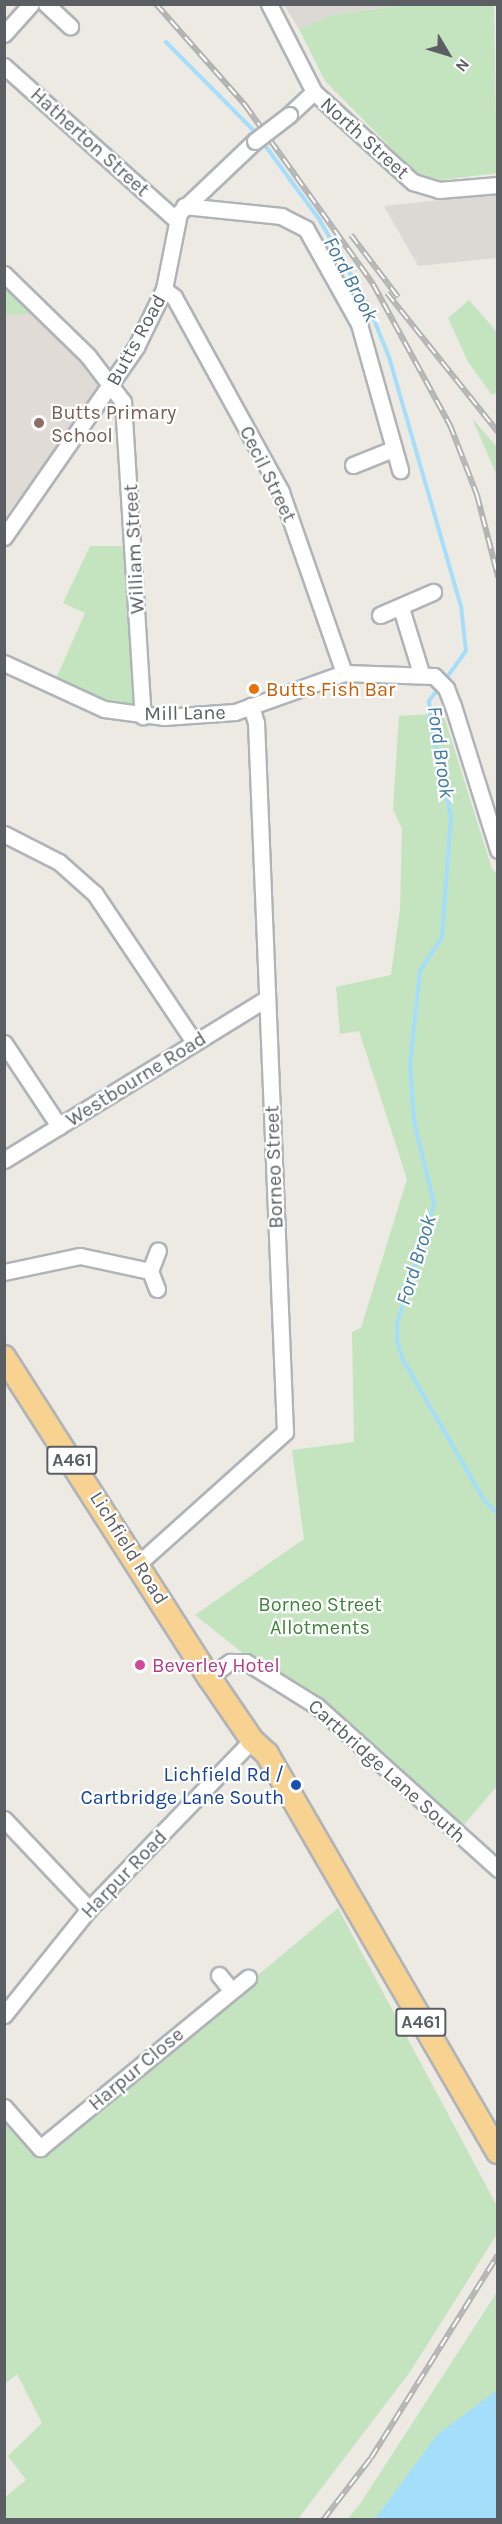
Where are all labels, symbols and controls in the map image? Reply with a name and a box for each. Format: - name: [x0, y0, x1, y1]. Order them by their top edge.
- north arrow: [418, 24, 478, 84]
- text: N: [452, 55, 474, 76]
- street label: Hatherton Street: [26, 82, 154, 202]
- street label: North Street: [316, 92, 414, 184]
- water label: Ford Brook: [318, 232, 384, 326]
- street label: Butts Road: [101, 290, 171, 390]
- place label: Butts Primary School: [51, 400, 176, 447]
- marker: Butts Primary School: [32, 416, 46, 430]
- street label: Cecil Street: [234, 422, 302, 526]
- street label: William Street: [119, 483, 149, 615]
- place label: Butts Fish Bar: [266, 677, 395, 701]
- marker: Butts Fish Bar: [247, 682, 261, 696]
- street label: Mill Lane: [144, 700, 226, 726]
- water label: Ford Brook: [422, 704, 460, 800]
- street label: Westbourne Road: [61, 1026, 211, 1132]
- street label: Borneo Street: [260, 1105, 288, 1229]
- water label: Ford Brook: [390, 1212, 442, 1308]
- road number: A461: [45, 1445, 99, 1475]
- street label: Lichfield Road: [85, 1487, 173, 1609]
- park label: Borneo Street Allotments: [258, 1593, 382, 1640]
- place label: Beverley Hotel: [152, 1653, 280, 1677]
- marker: Beverley Hotel: [133, 1658, 147, 1672]
- street label: Cartbridge Lane South: [303, 1694, 471, 1848]
- place label: Lichfield Rd / Cartbridge Lane South: [81, 1762, 284, 1809]
- marker: Lichfield Rd / Cartbridge Lane South: [289, 1778, 303, 1792]
- street label: Harpur Road: [76, 1825, 172, 1923]
- road number: A461: [394, 2007, 448, 2037]
- street label: Harpur Close: [83, 2022, 189, 2116]

